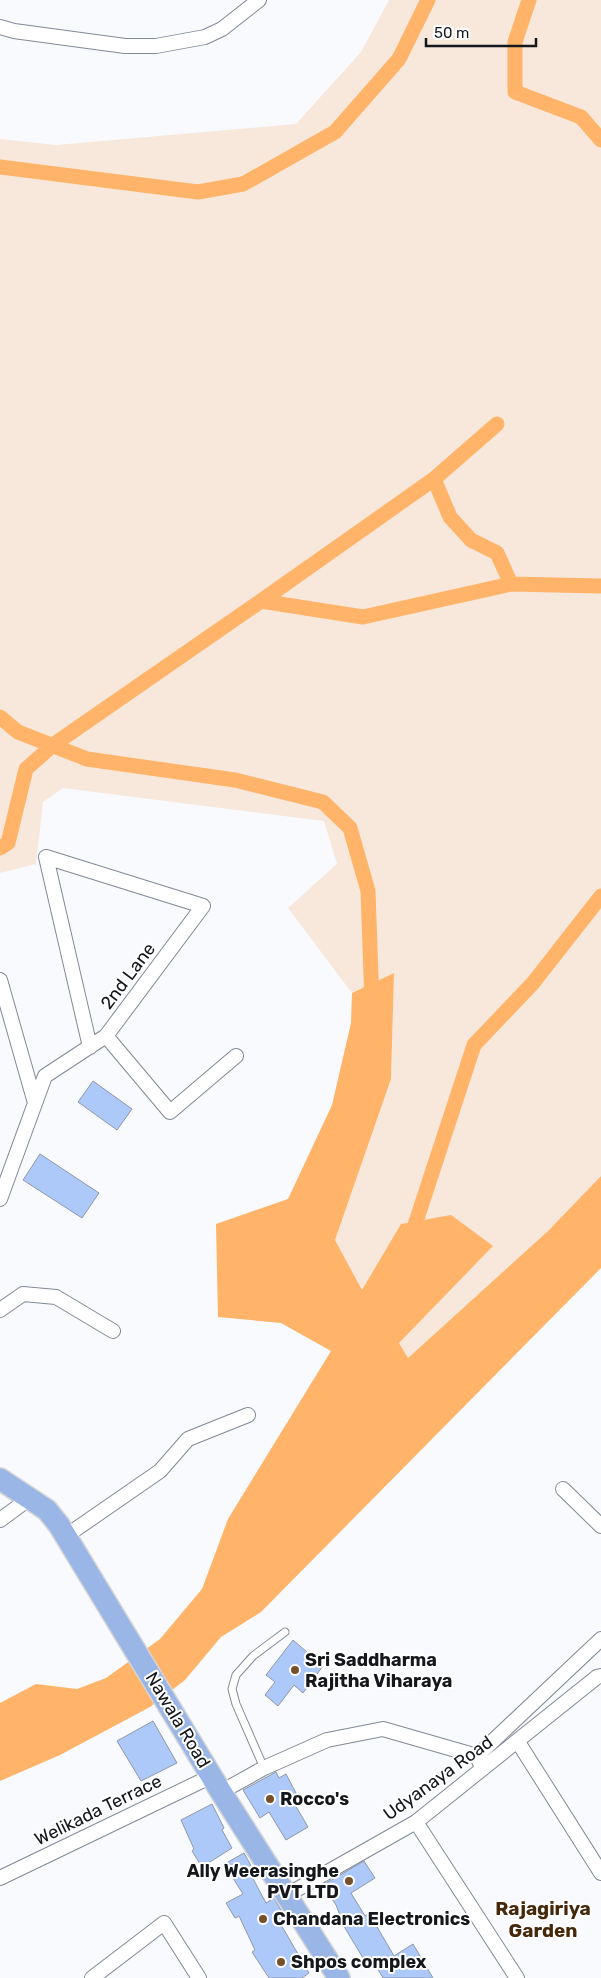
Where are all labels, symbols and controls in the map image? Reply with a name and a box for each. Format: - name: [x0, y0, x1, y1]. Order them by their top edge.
- scale bar: [426, 15, 536, 47]
- text: 50 m: [434, 24, 469, 42]
- street label: 2nd Lane: [96, 938, 160, 1014]
- place label: Sri Saddharma Rajitha Viharaya: [305, 1649, 452, 1692]
- marker: Sri Saddharma Rajitha Viharaya: [289, 1664, 301, 1676]
- street label: Nawala Road: [141, 1668, 215, 1772]
- street label: Udyanaya Road: [379, 1731, 497, 1825]
- street label: Welikada Terrace: [31, 1770, 165, 1850]
- place label: Rocco's: [280, 1788, 349, 1810]
- marker: Rocco's: [264, 1793, 276, 1805]
- place label: Ally Weerasinghe PVT LTD: [187, 1860, 339, 1903]
- marker: Ally Weerasinghe PVT LTD: [343, 1875, 355, 1887]
- district label: Rajagiriya Garden: [495, 1897, 591, 1942]
- place label: Chandana Electronics: [273, 1908, 470, 1930]
- marker: Chandana Electronics: [257, 1913, 269, 1925]
- place label: Shpos complex: [291, 1951, 427, 1973]
- marker: Shpos complex: [275, 1956, 287, 1968]

